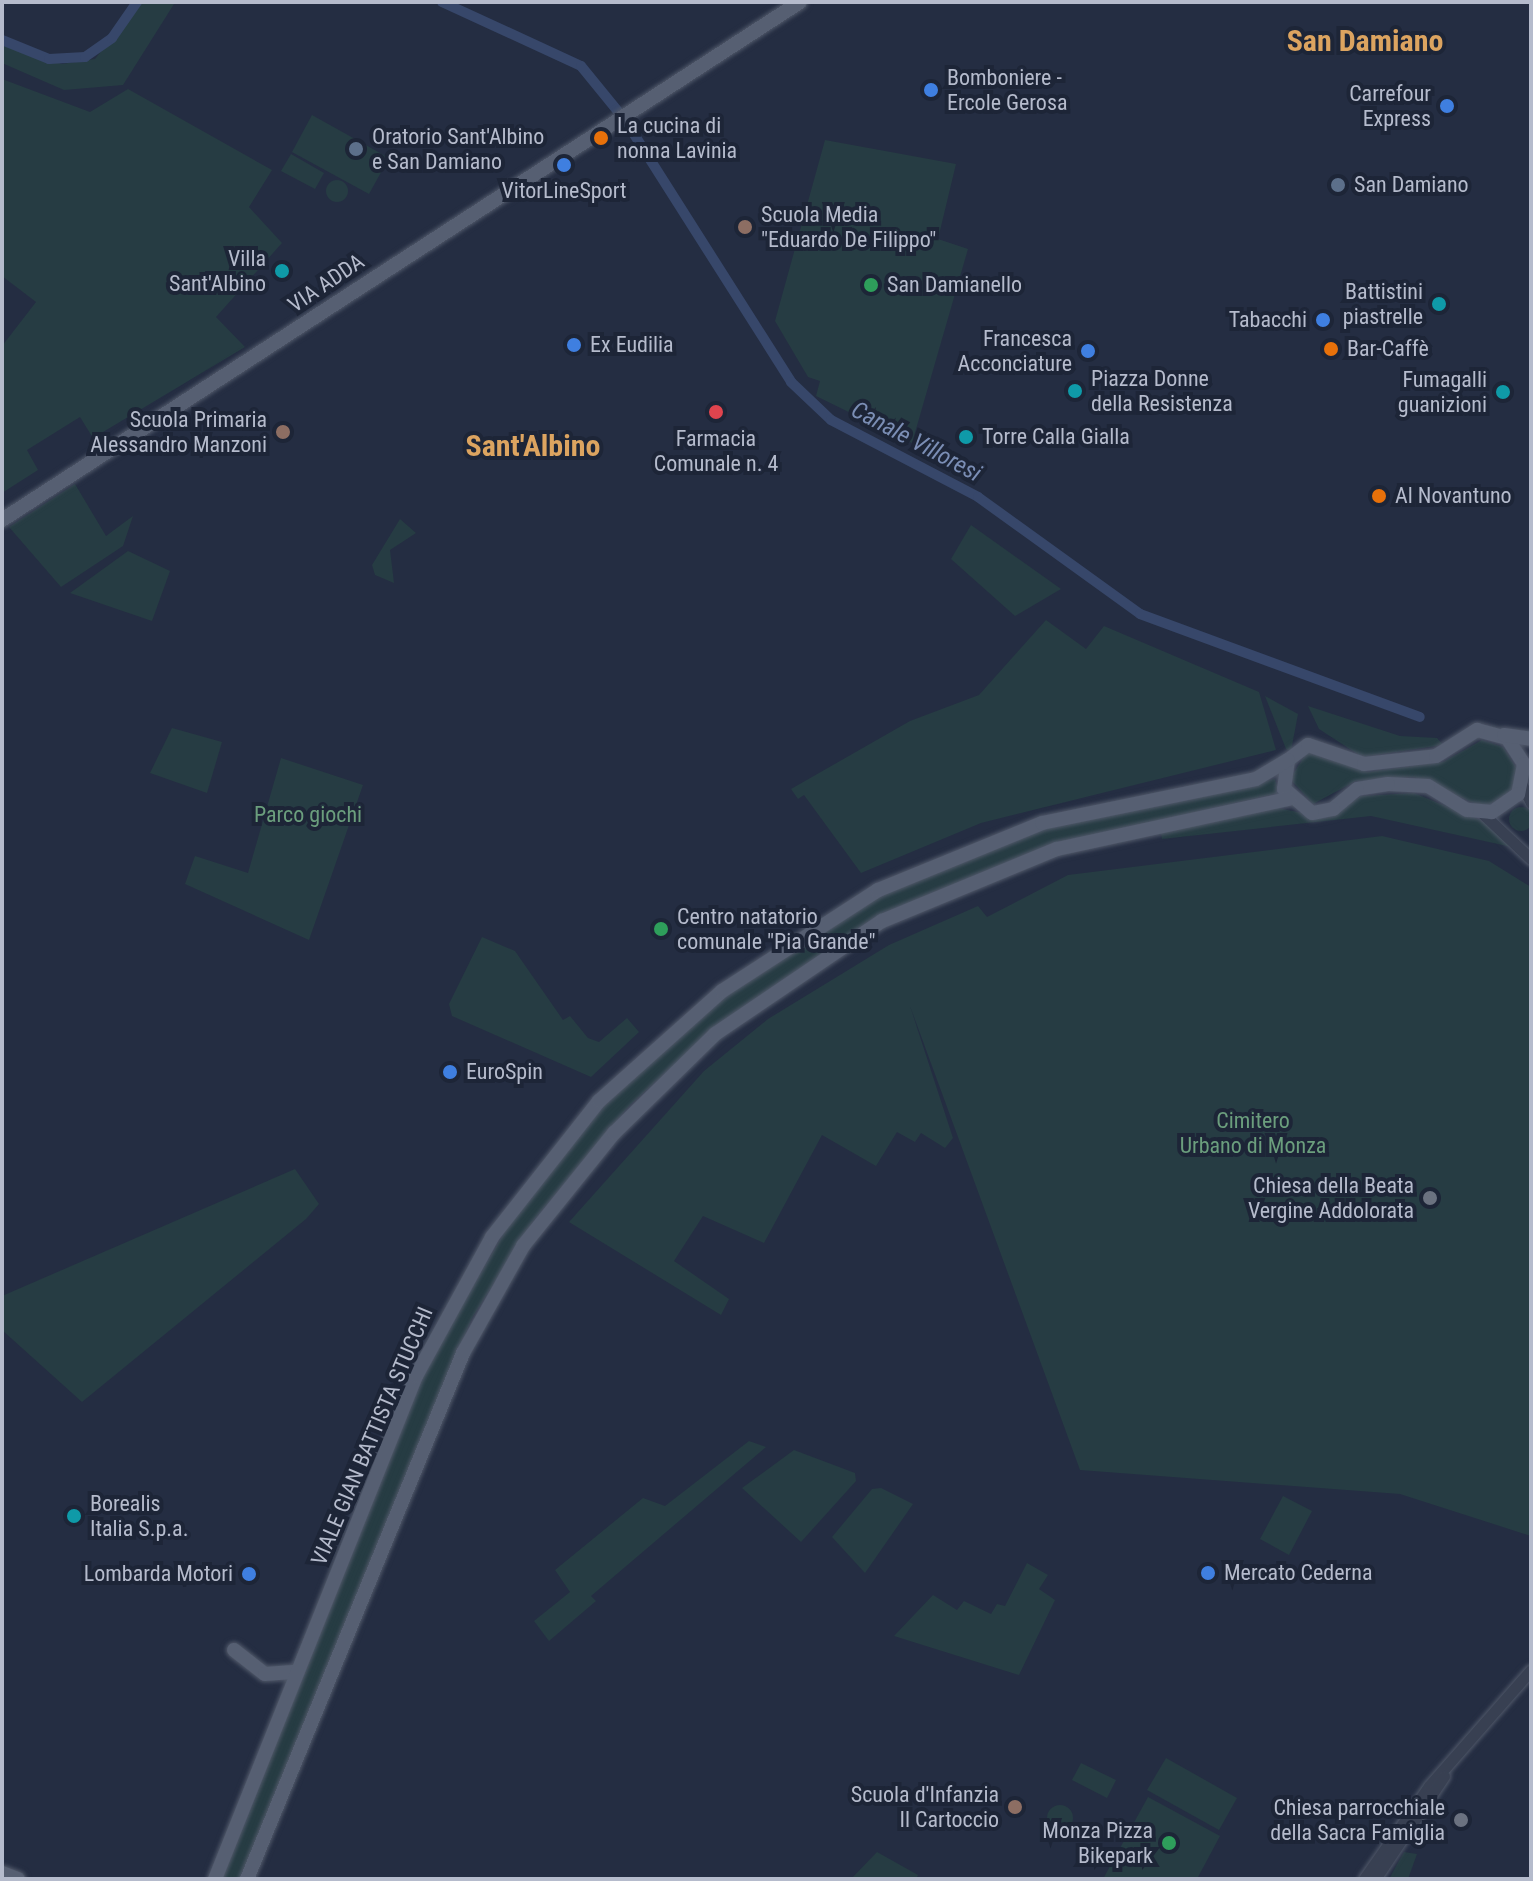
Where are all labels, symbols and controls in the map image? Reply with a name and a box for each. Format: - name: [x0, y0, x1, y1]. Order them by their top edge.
- district label: San Damiano: [1287, 23, 1443, 59]
- place label: Bomboniere - Ercole Gerosa: [947, 64, 1067, 116]
- place label: Carrefour Express: [1349, 80, 1431, 132]
- marker: Bomboniere - Ercole Gerosa: [922, 81, 940, 99]
- marker: Carrefour Express: [1438, 97, 1456, 115]
- place label: La cucina di nonna Lavinia: [617, 112, 737, 164]
- place label: Oratorio Sant'Albino e San Damiano: [372, 123, 544, 174]
- marker: La cucina di nonna Lavinia: [592, 129, 610, 147]
- marker: Oratorio Sant'Albino e San Damiano: [347, 140, 365, 158]
- marker: VitorLineSport: [555, 156, 573, 174]
- place label: San Damiano: [1354, 172, 1469, 198]
- marker: San Damiano: [1329, 176, 1347, 194]
- place label: VitorLineSport: [502, 178, 626, 204]
- place label: Scuola Media "Eduardo De Filippo": [761, 201, 936, 252]
- marker: Scuola Media "Eduardo De Filippo": [736, 218, 754, 236]
- place label: Villa Sant'Albino: [169, 245, 266, 296]
- street label: VIA ADDA: [283, 248, 369, 318]
- marker: Villa Sant'Albino: [273, 262, 291, 280]
- place label: San Damianello: [887, 272, 1022, 298]
- marker: San Damianello: [862, 276, 880, 294]
- place label: Battistini piastrelle: [1343, 278, 1423, 330]
- marker: Battistini piastrelle: [1430, 295, 1448, 313]
- place label: Tabacchi: [1229, 307, 1307, 333]
- marker: Tabacchi: [1314, 311, 1332, 329]
- place label: Francesca Acconciature: [958, 325, 1072, 376]
- place label: Ex Eudilia: [590, 332, 674, 358]
- marker: Ex Eudilia: [565, 336, 583, 354]
- place label: Bar-Caffè: [1347, 336, 1429, 362]
- marker: Bar-Caffè: [1322, 340, 1340, 358]
- marker: Francesca Acconciature: [1079, 342, 1097, 360]
- place label: Piazza Donne della Resistenza: [1091, 365, 1233, 416]
- place label: Fumagalli guanizioni: [1398, 366, 1487, 418]
- marker: Piazza Donne della Resistenza: [1066, 382, 1084, 400]
- marker: Fumagalli guanizioni: [1494, 383, 1512, 401]
- water label: Canale Villoresi: [846, 396, 986, 488]
- marker: Farmacia Comunale n. 4: [707, 403, 725, 421]
- place label: Scuola Primaria Alessandro Manzoni: [90, 406, 267, 458]
- marker: Scuola Primaria Alessandro Manzoni: [274, 423, 292, 441]
- place label: Torre Calla Gialla: [982, 424, 1130, 450]
- place label: Farmacia Comunale n. 4: [654, 425, 778, 476]
- district label: Sant'Albino: [466, 428, 600, 464]
- marker: Torre Calla Gialla: [957, 428, 975, 446]
- place label: Al Novantuno: [1395, 483, 1512, 509]
- marker: Al Novantuno: [1370, 487, 1388, 505]
- park label: Parco giochi: [254, 802, 362, 828]
- place label: Centro natatorio comunale "Pia Grande": [677, 903, 875, 954]
- marker: Centro natatorio comunale "Pia Grande": [652, 920, 670, 938]
- place label: EuroSpin: [466, 1059, 543, 1085]
- marker: EuroSpin: [441, 1063, 459, 1081]
- park label: Cimitero Urbano di Monza: [1180, 1107, 1326, 1158]
- place label: Chiesa della Beata Vergine Addolorata: [1248, 1172, 1414, 1224]
- marker: Chiesa della Beata Vergine Addolorata: [1421, 1189, 1439, 1207]
- street label: VIALE GIAN BATTISTA STUCCHI: [306, 1303, 438, 1569]
- place label: Borealis Italia S.p.a.: [90, 1490, 188, 1542]
- marker: Borealis Italia S.p.a.: [65, 1507, 83, 1525]
- place label: Mercato Cederna: [1224, 1560, 1372, 1586]
- place label: Lombarda Motori: [84, 1561, 233, 1587]
- marker: Mercato Cederna: [1199, 1564, 1217, 1582]
- marker: Lombarda Motori: [240, 1565, 258, 1583]
- place label: Scuola d'Infanzia Il Cartoccio: [851, 1781, 999, 1832]
- place label: Chiesa parrocchiale della Sacra Famiglia: [1270, 1794, 1445, 1846]
- marker: Scuola d'Infanzia Il Cartoccio: [1006, 1798, 1024, 1816]
- marker: Chiesa parrocchiale della Sacra Famiglia: [1452, 1811, 1470, 1829]
- place label: Monza Pizza Bikepark: [1042, 1817, 1153, 1868]
- marker: Monza Pizza Bikepark: [1160, 1834, 1178, 1852]

